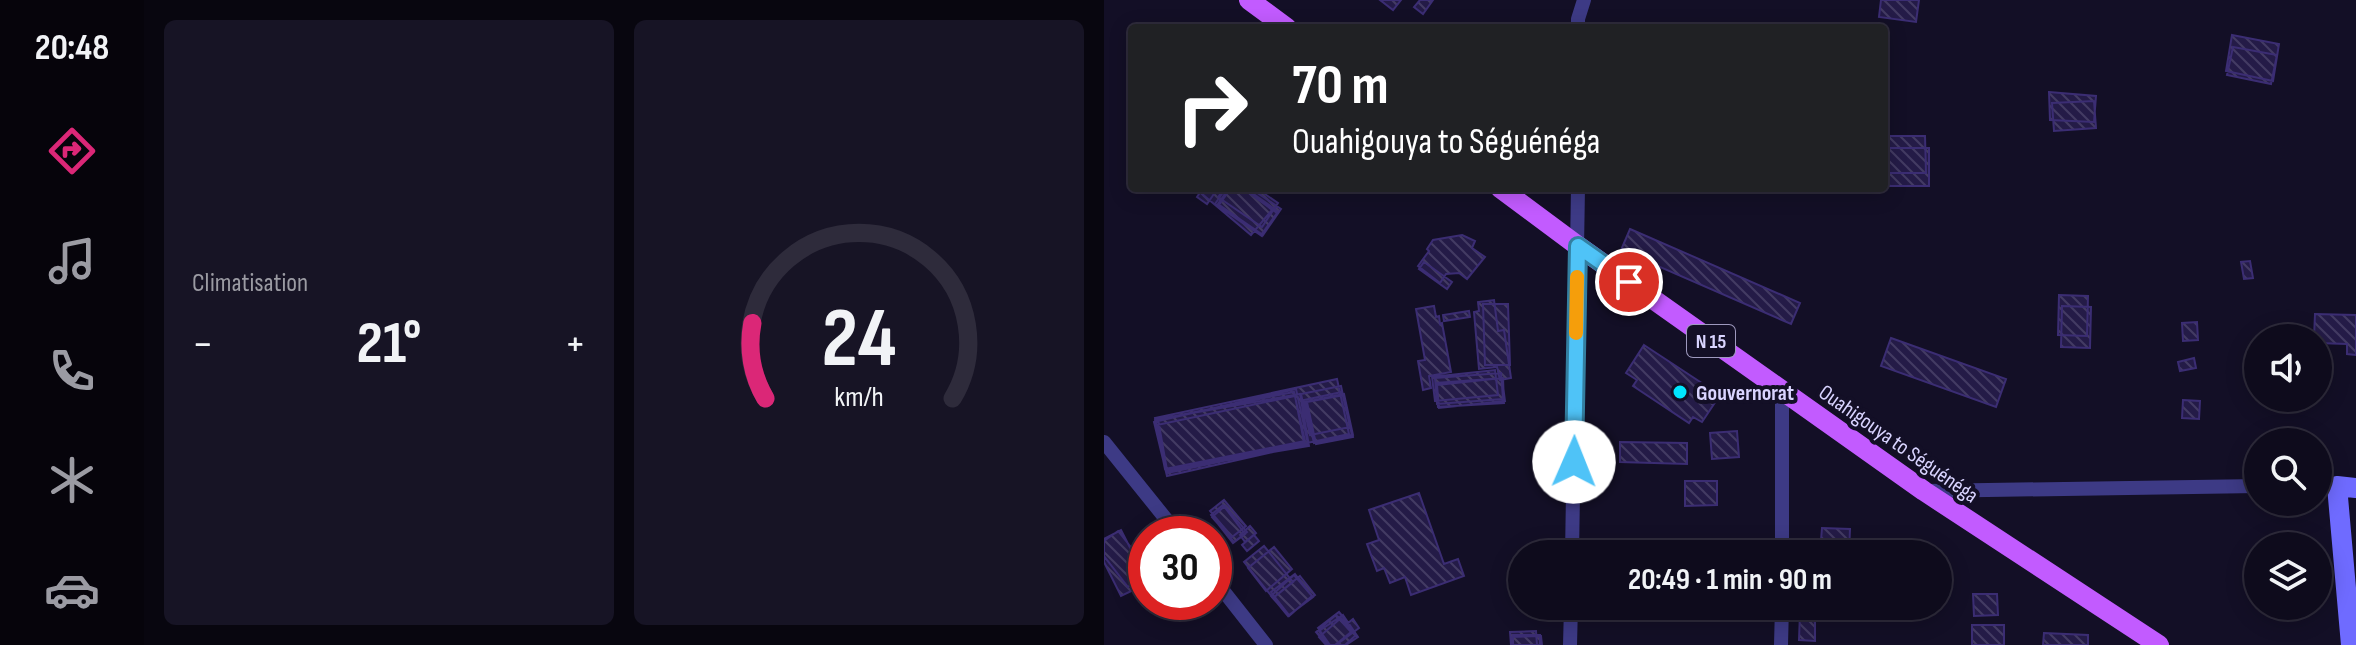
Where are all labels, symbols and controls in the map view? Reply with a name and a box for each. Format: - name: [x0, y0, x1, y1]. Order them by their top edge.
- text: 20:48: [35, 27, 109, 70]
- text: 70 m: [1292, 53, 1389, 120]
- icon: right: [1160, 56, 1264, 160]
- text: Ouahigouya to Séguénéga: [1292, 121, 1600, 164]
- icon: directions: [44, 123, 100, 179]
- icon: music: [44, 233, 100, 289]
- pin: [1595, 248, 1663, 316]
- icon: arrive: [1607, 260, 1651, 304]
- text: Climatisation: [192, 268, 308, 299]
- text: 24: [822, 289, 896, 389]
- text: 21°: [356, 308, 422, 380]
- text: −: [192, 318, 214, 371]
- text: +: [564, 318, 586, 371]
- map controls: [2244, 324, 2332, 620]
- button: sound: [2244, 324, 2332, 412]
- road number: N 15: [1687, 325, 1735, 357]
- icon: phone: [44, 343, 100, 399]
- street label: Ouahigouya to Séguénéga: [1813, 379, 1983, 509]
- text: km/h: [834, 380, 884, 415]
- place label: Gouvernorat: [1696, 380, 1794, 407]
- marker: Gouvernorat: [1671, 383, 1689, 401]
- position arrow: [1532, 420, 1616, 504]
- button: search: [2244, 428, 2332, 516]
- icon: climate: [44, 452, 100, 508]
- speed limit sign: 30: [1128, 516, 1232, 620]
- button: layers: [2244, 532, 2332, 620]
- icon: car: [44, 562, 100, 618]
- text: 20:49 · 1 min · 90 m: [1628, 562, 1832, 598]

